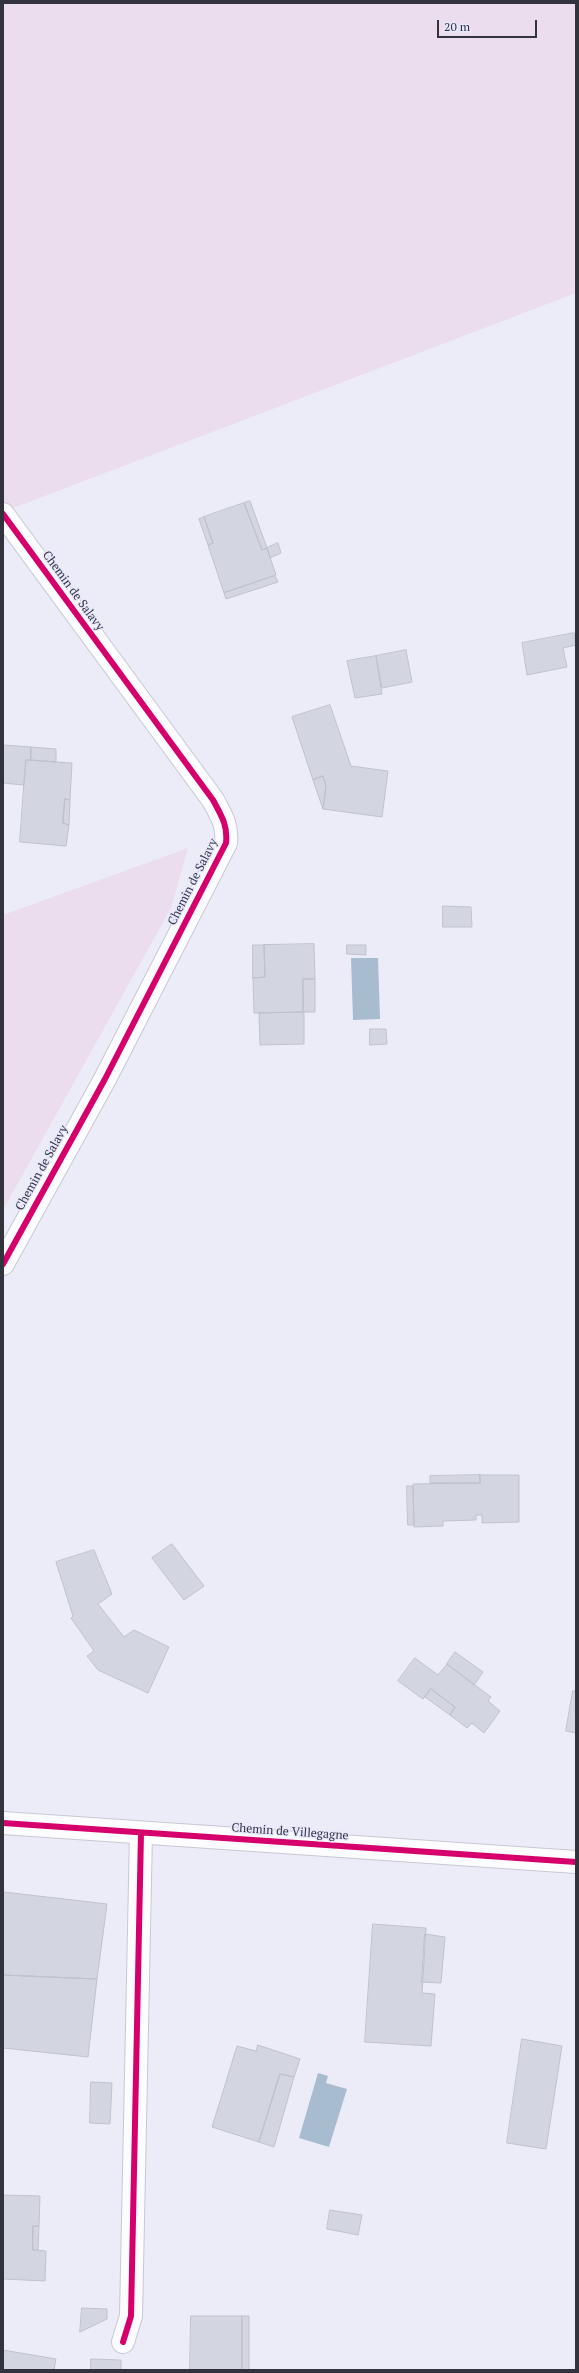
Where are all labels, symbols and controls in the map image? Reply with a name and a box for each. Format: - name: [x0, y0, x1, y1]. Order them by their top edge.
- scale bar: [439, 12, 539, 38]
- text: 20 m: [444, 19, 470, 34]
- street label: Chemin de Salavy: [39, 548, 107, 634]
- street label: Chemin de Salavy: [165, 836, 221, 928]
- street label: Chemin de Salavy: [13, 1123, 71, 1213]
- street label: Chemin de Villegagne: [231, 1821, 349, 1843]

